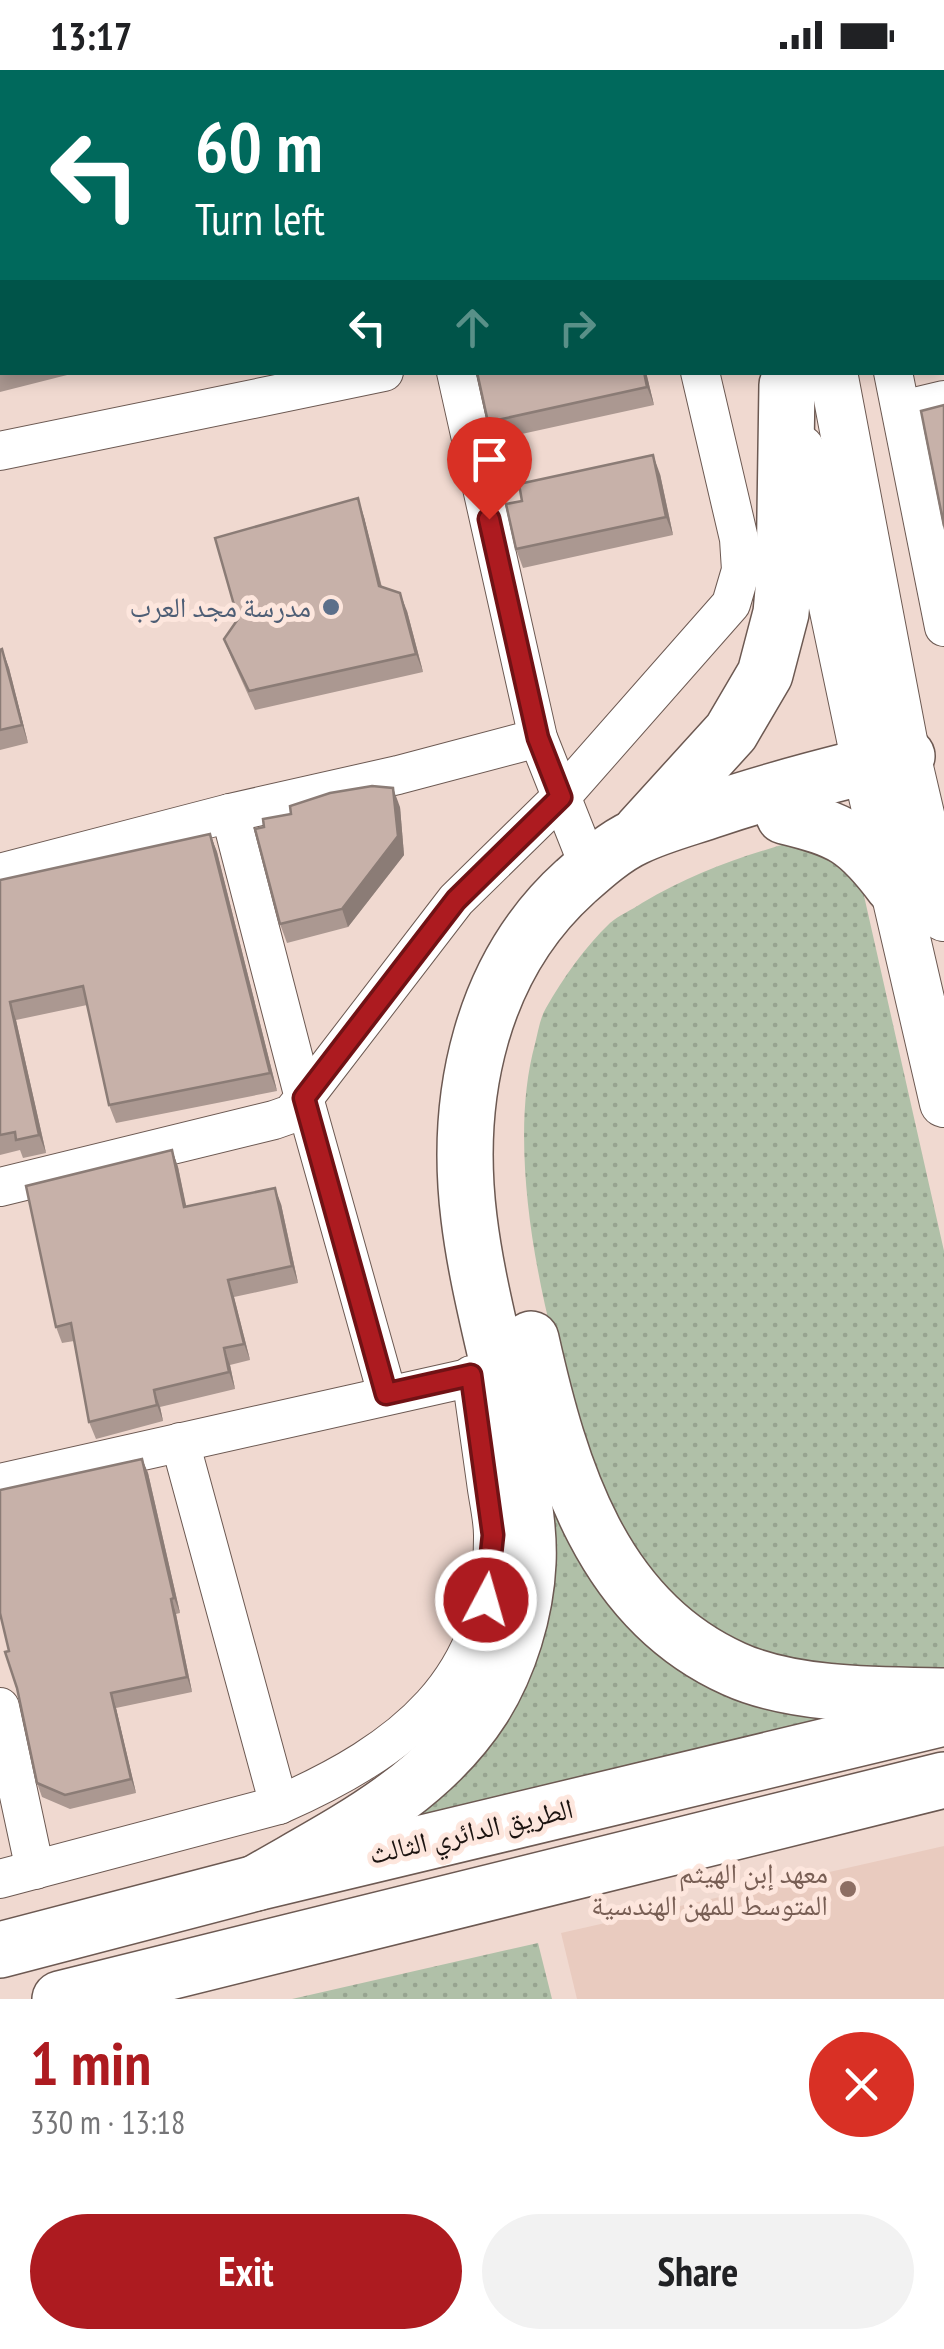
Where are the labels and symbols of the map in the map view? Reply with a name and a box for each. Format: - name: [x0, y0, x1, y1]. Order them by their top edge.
- pin: [447, 417, 532, 520]
- place label: مدرسة مجد العرب: [129, 588, 311, 625]
- marker: مدرسة مجد العرب: [320, 596, 342, 618]
- position arrow: [434, 1548, 538, 1652]
- street label: الطريق الدائري الثالث: [365, 1789, 578, 1877]
- place label: معهد إبن الهيثم المتوسط للمهن الهندسية: [591, 1854, 828, 1923]
- marker: معهد إبن الهيثم المتوسط للمهن الهندسية: [837, 1878, 859, 1900]

